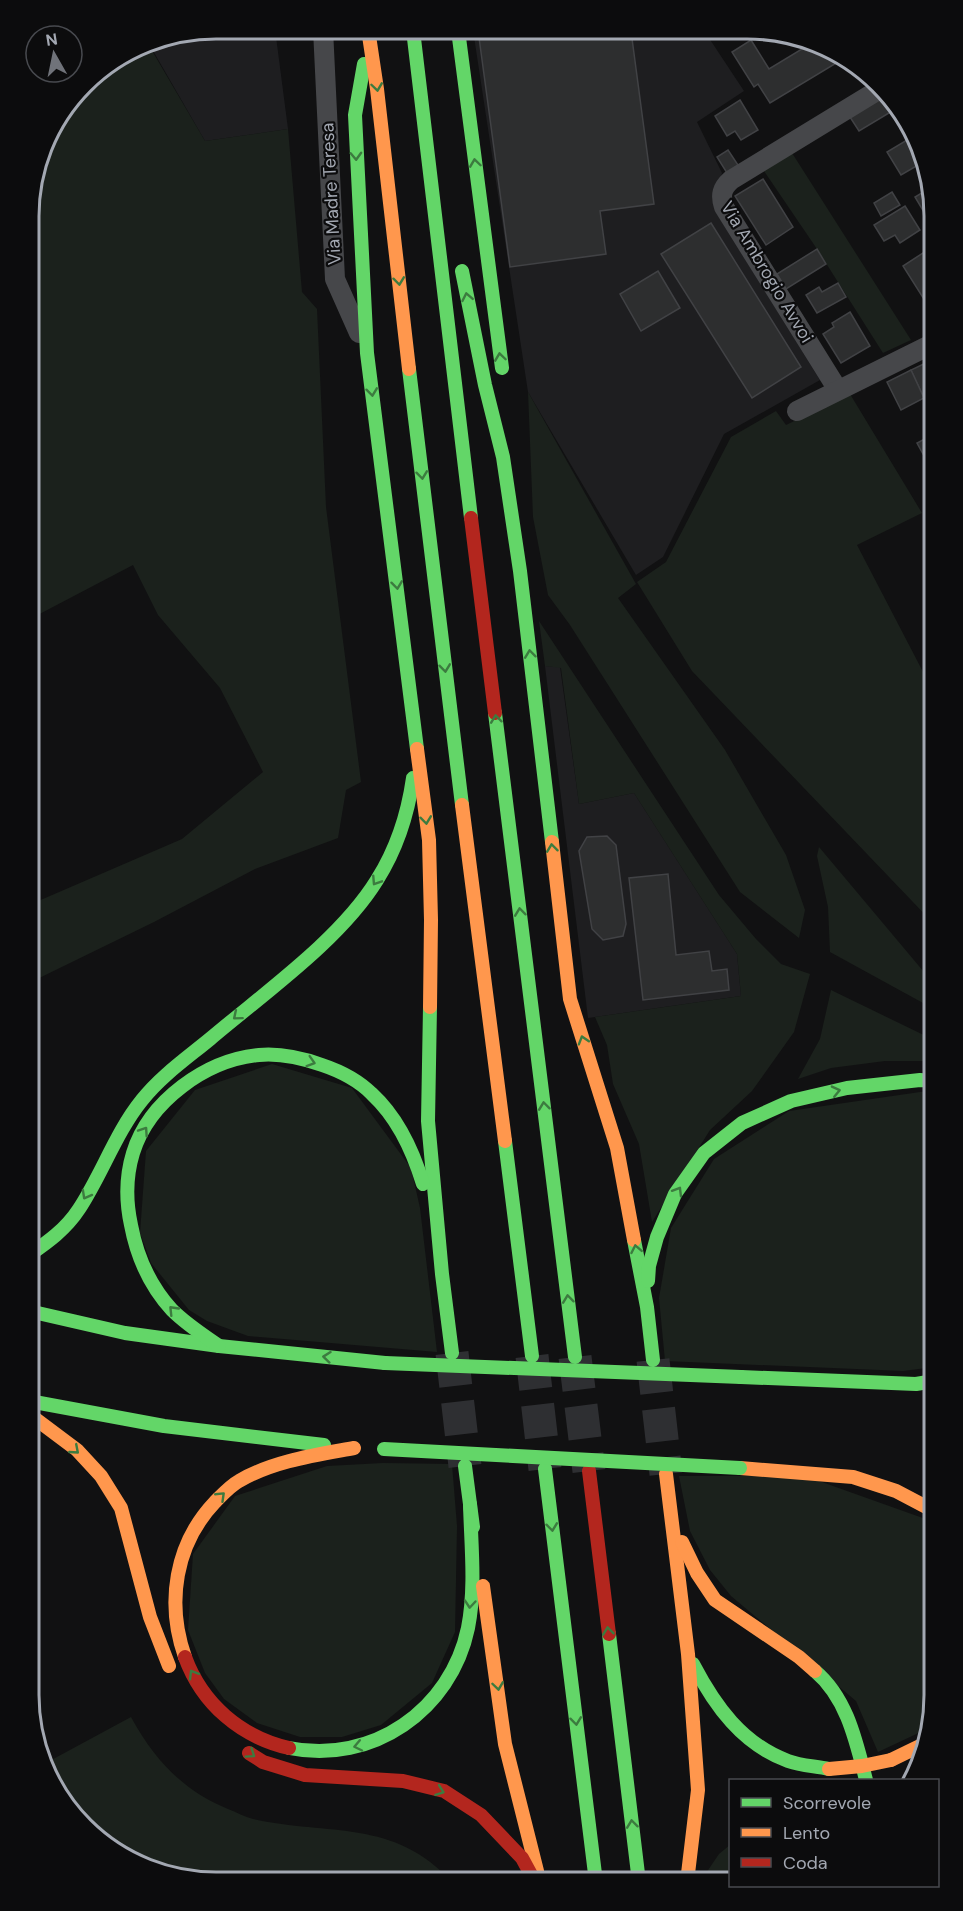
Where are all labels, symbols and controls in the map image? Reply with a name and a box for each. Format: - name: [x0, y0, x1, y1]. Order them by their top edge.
- north arrow: [24, 24, 84, 84]
- text: N: [44, 28, 59, 51]
- one-way arrow: [370, 83, 382, 92]
- street label: Via Madre Teresa: [315, 122, 347, 266]
- one-way arrow: [350, 151, 363, 160]
- one-way arrow: [469, 159, 481, 168]
- street label: Via Ambrogio Avvoi: [715, 197, 819, 347]
- one-way arrow: [392, 276, 405, 286]
- one-way arrow: [461, 292, 474, 302]
- one-way arrow: [495, 352, 507, 361]
- one-way arrow: [365, 387, 377, 397]
- one-way arrow: [415, 470, 427, 479]
- one-way arrow: [390, 581, 402, 590]
- one-way arrow: [524, 650, 536, 659]
- one-way arrow: [439, 664, 451, 673]
- one-way arrow: [490, 714, 503, 723]
- one-way arrow: [420, 816, 432, 825]
- one-way arrow: [547, 843, 559, 853]
- one-way arrow: [372, 874, 383, 885]
- one-way arrow: [514, 908, 527, 917]
- one-way arrow: [233, 1009, 244, 1020]
- one-way arrow: [578, 1035, 590, 1046]
- one-way arrow: [305, 1055, 316, 1067]
- one-way arrow: [831, 1085, 841, 1098]
- one-way arrow: [538, 1101, 551, 1110]
- one-way arrow: [137, 1126, 148, 1137]
- one-way arrow: [670, 1187, 682, 1197]
- one-way arrow: [82, 1189, 93, 1199]
- one-way arrow: [630, 1244, 643, 1254]
- one-way arrow: [562, 1295, 575, 1304]
- one-way arrow: [170, 1306, 181, 1317]
- one-way arrow: [323, 1351, 332, 1364]
- one-way arrow: [68, 1443, 79, 1454]
- one-way arrow: [215, 1492, 225, 1503]
- one-way arrow: [546, 1523, 558, 1532]
- one-way arrow: [463, 1600, 476, 1609]
- one-way arrow: [603, 1626, 615, 1635]
- one-way arrow: [189, 1670, 200, 1681]
- one-way arrow: [491, 1682, 503, 1691]
- one-way arrow: [570, 1716, 582, 1725]
- one-way arrow: [353, 1739, 363, 1752]
- one-way arrow: [245, 1747, 256, 1758]
- legend: [729, 1779, 939, 1887]
- one-way arrow: [435, 1784, 445, 1797]
- text: Scorrevole: [783, 1791, 871, 1815]
- one-way arrow: [626, 1820, 639, 1829]
- text: Lento: [783, 1821, 830, 1845]
- text: Coda: [783, 1851, 828, 1875]

